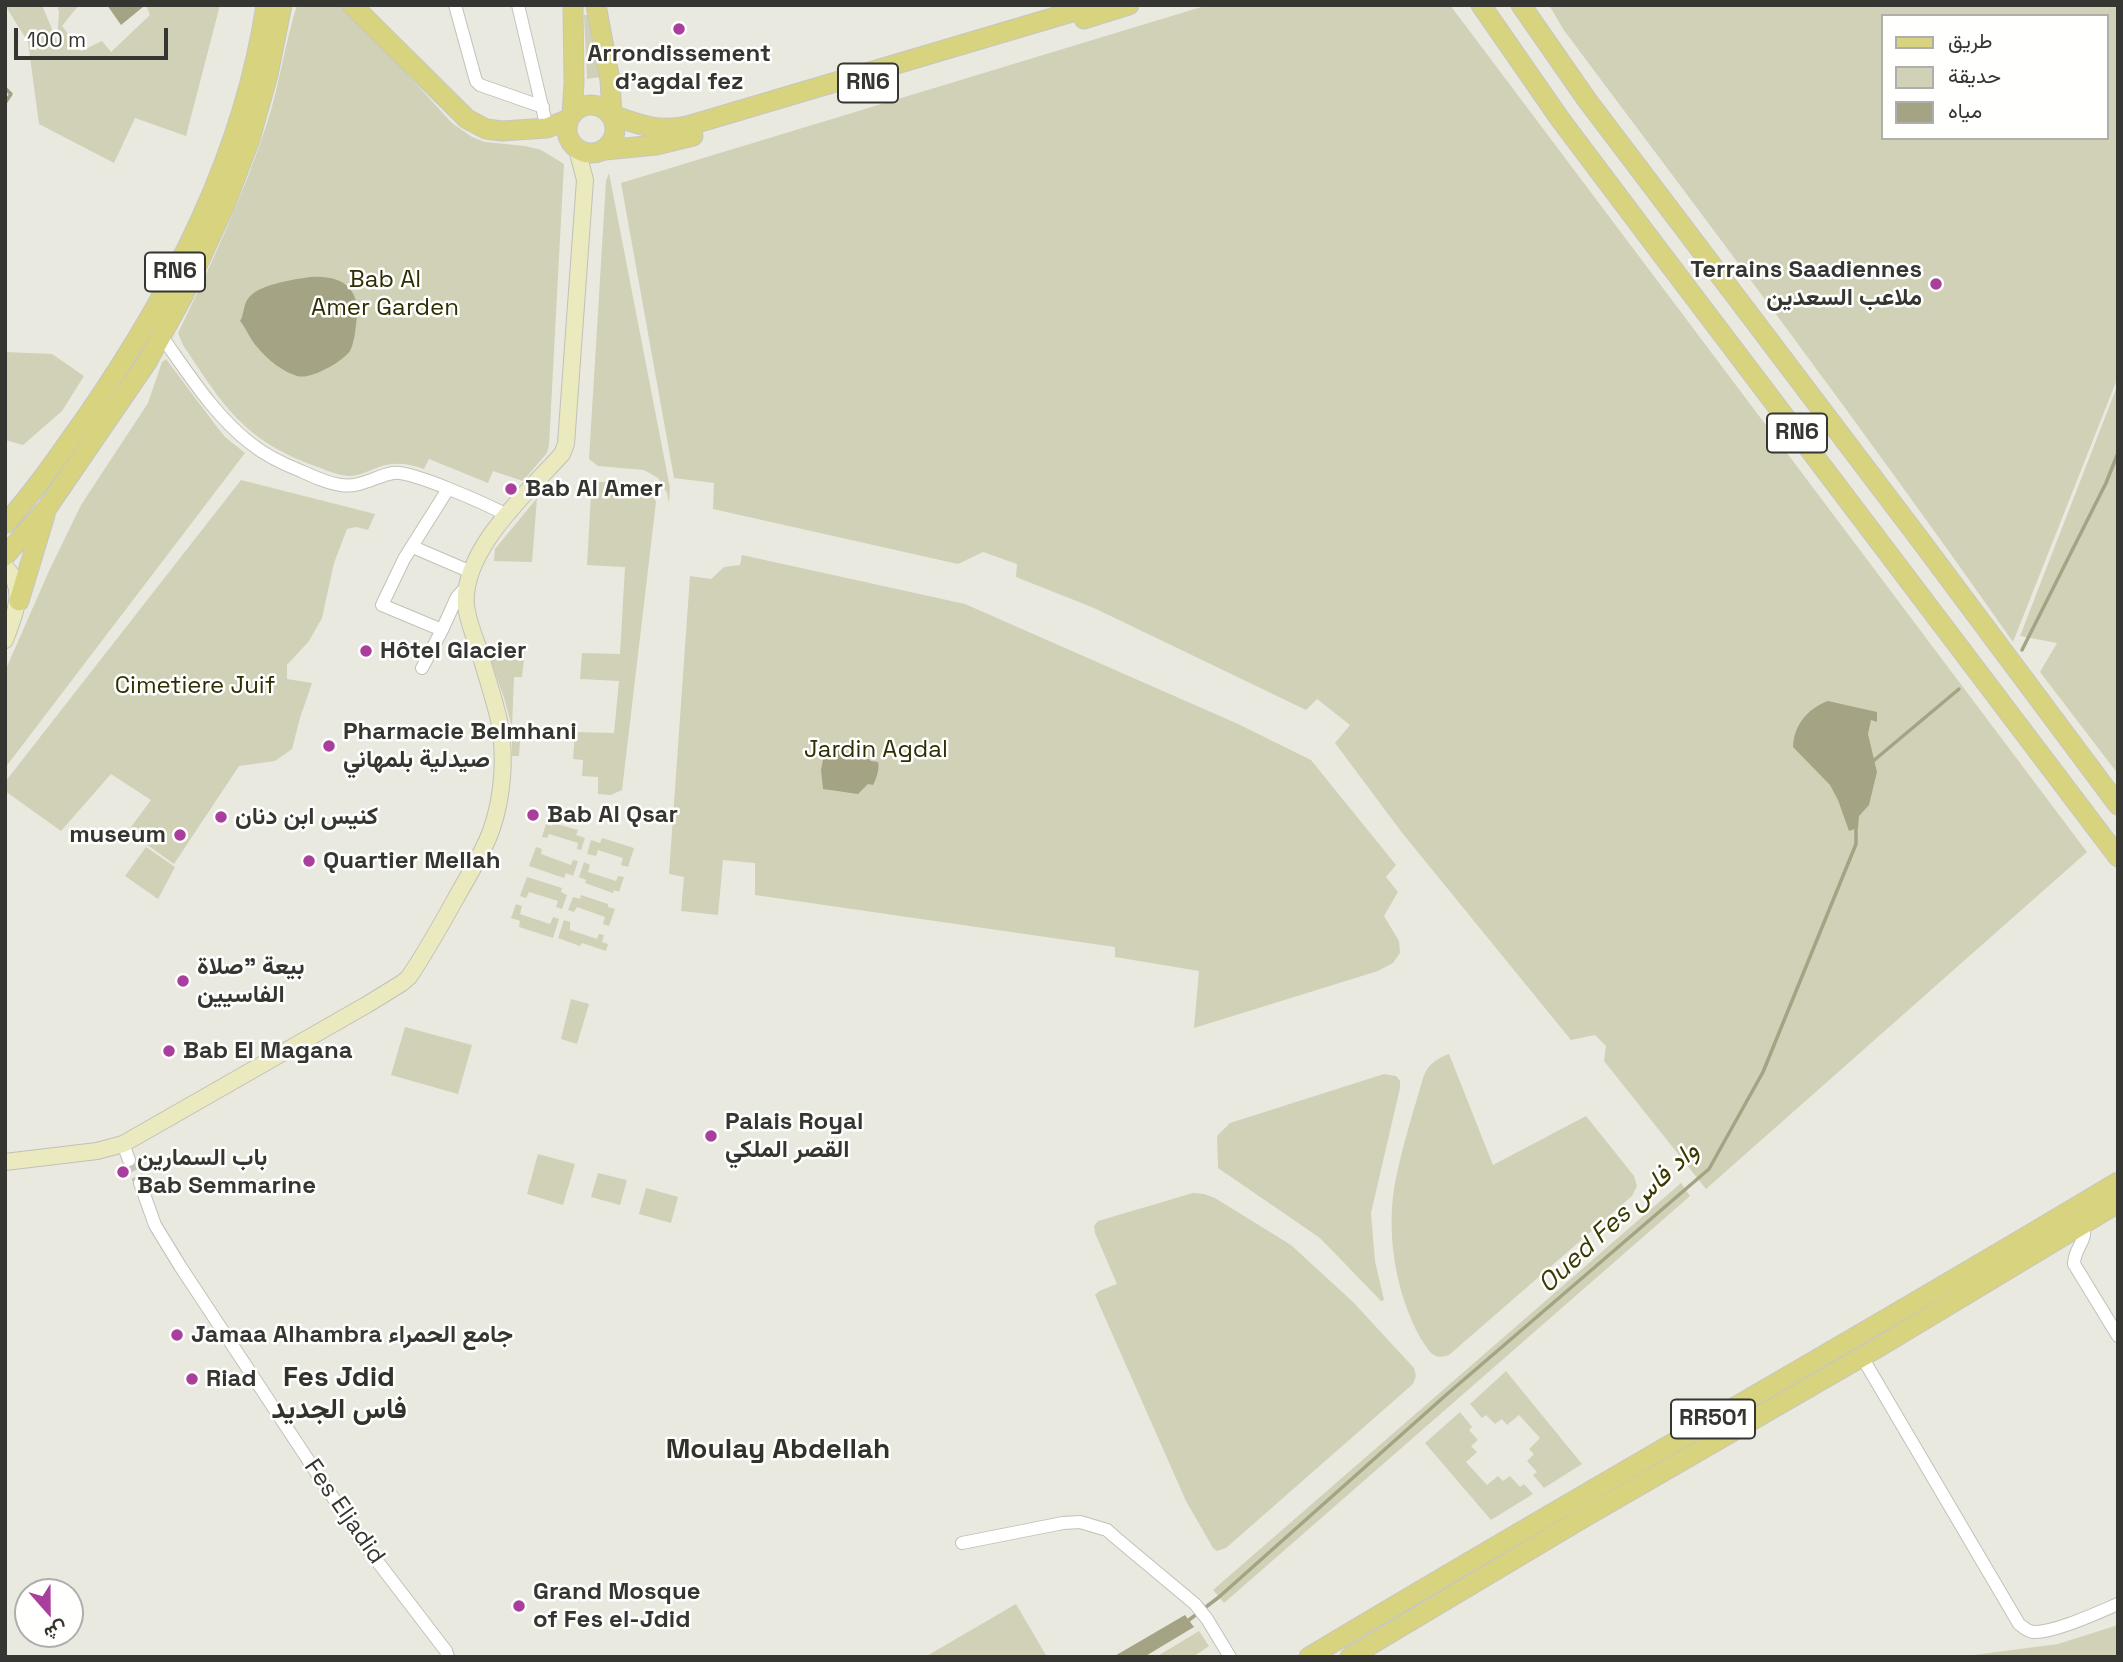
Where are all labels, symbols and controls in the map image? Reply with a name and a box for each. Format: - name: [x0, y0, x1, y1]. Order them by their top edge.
- scale bar: [18, 14, 172, 58]
- legend: [1882, 14, 2109, 140]
- marker: Arrondissement d'agdal fez: [671, 21, 687, 37]
- text: 100 m: [27, 26, 86, 53]
- text: طريق: [1948, 27, 1993, 54]
- place label: Arrondissement d'agdal fez: [587, 40, 771, 96]
- text: حديقة: [1948, 62, 2001, 89]
- road number: RN6: [838, 64, 898, 102]
- text: مياه: [1948, 97, 1982, 124]
- road number: RN6: [145, 252, 205, 292]
- place label: Terrains Saadiennes ملاعب السعدين: [1690, 256, 1922, 312]
- park label: Bab Al Amer Garden: [311, 266, 459, 322]
- marker: Terrains Saadiennes ملاعب السعدين: [1928, 276, 1944, 292]
- road number: RN6: [1767, 414, 1827, 452]
- place label: Bab Al Amer: [525, 475, 663, 503]
- marker: Bab Al Amer: [503, 481, 519, 497]
- place label: Hôtel Glacier: [380, 637, 527, 665]
- marker: Hôtel Glacier: [358, 643, 374, 659]
- park label: Cimetiere Juif: [115, 672, 275, 700]
- place label: Pharmacie Belmhani صيدلية بلمهاني: [343, 718, 577, 774]
- park label: Jardin Agdal: [804, 736, 948, 764]
- marker: Pharmacie Belmhani صيدلية بلمهاني: [321, 738, 337, 754]
- place label: Bab Al Qsar: [547, 801, 678, 829]
- place label: كنيس ابن دنان: [235, 803, 378, 831]
- marker: Bab Al Qsar: [525, 807, 541, 823]
- marker: كنيس ابن دنان: [213, 809, 229, 825]
- place label: museum: [69, 821, 166, 849]
- marker: museum: [172, 827, 188, 843]
- place label: Quartier Mellah: [323, 847, 501, 875]
- marker: Quartier Mellah: [301, 853, 317, 869]
- place label: بيعة "صلاة الفاسيين: [197, 953, 305, 1009]
- marker: بيعة "صلاة الفاسيين: [175, 973, 191, 989]
- place label: Bab El Magana: [183, 1037, 353, 1065]
- marker: Bab El Magana: [161, 1043, 177, 1059]
- place label: Palais Royal القصر الملكي: [725, 1108, 863, 1164]
- marker: Palais Royal القصر الملكي: [703, 1128, 719, 1144]
- water label: Oued Fes واد فاس: [1532, 1136, 1706, 1300]
- place label: باب السمارين Bab Semmarine: [137, 1144, 316, 1200]
- marker: باب السمارين Bab Semmarine: [115, 1164, 131, 1180]
- place label: Jamaa Alhambra جامع الحمراء: [191, 1321, 513, 1349]
- marker: Jamaa Alhambra جامع الحمراء: [169, 1327, 185, 1343]
- district label: Fes Jdid فاس الجديد: [271, 1361, 407, 1427]
- place label: Riad: [206, 1365, 256, 1393]
- marker: Riad: [184, 1371, 200, 1387]
- road number: RR501: [1671, 1400, 1755, 1438]
- district label: Moulay Abdellah: [666, 1433, 890, 1467]
- street label: Fes Eljadid: [297, 1454, 391, 1570]
- north arrow: [14, 1578, 84, 1648]
- place label: Grand Mosque of Fes el-Jdid: [533, 1578, 701, 1634]
- marker: Grand Mosque of Fes el-Jdid: [511, 1598, 527, 1614]
- text: ش: [41, 1615, 71, 1647]

